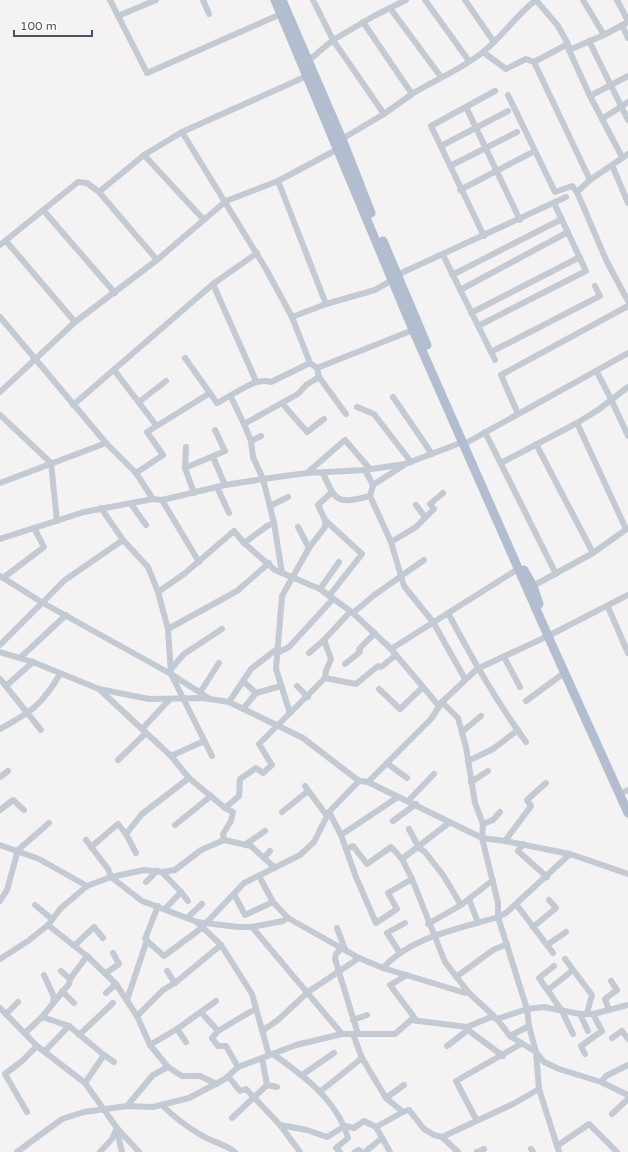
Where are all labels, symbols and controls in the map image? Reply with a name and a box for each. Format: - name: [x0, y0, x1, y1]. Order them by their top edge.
- scale bar: [14, 12, 92, 38]
- text: 100 m: [20, 19, 57, 33]

